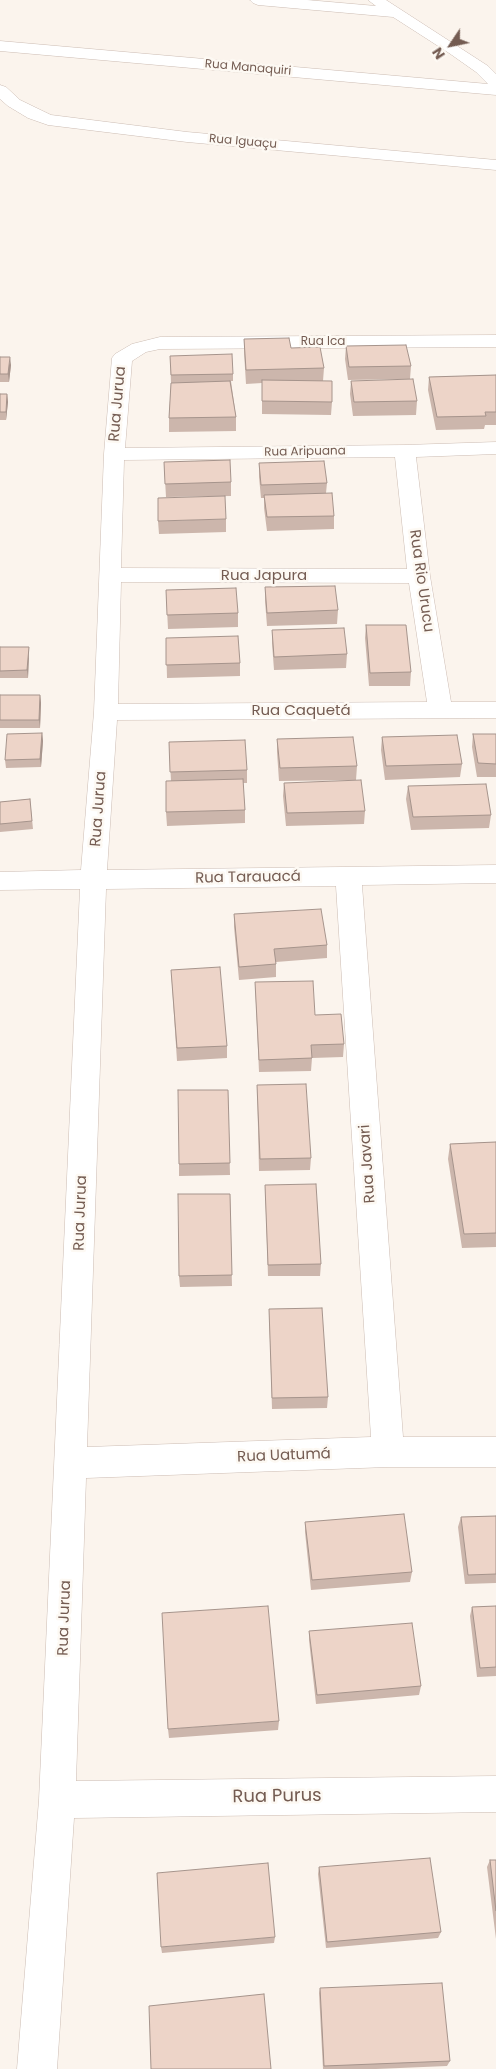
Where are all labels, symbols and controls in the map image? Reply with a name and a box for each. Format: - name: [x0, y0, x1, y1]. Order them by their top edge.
- north arrow: [426, 20, 476, 70]
- text: N: [427, 43, 450, 63]
- street label: Rua Manaquiri: [204, 57, 292, 79]
- street label: Rua Iguaçu: [208, 132, 278, 152]
- street label: Rua Ica: [301, 335, 345, 349]
- street label: Rua Jurua: [106, 365, 130, 443]
- street label: Rua Aripuana: [264, 444, 346, 460]
- street label: Rua Rio Urucu: [405, 529, 437, 633]
- street label: Rua Japura: [221, 567, 307, 585]
- street label: Rua Caquetá: [251, 702, 351, 720]
- street label: Rua Jurua: [87, 771, 111, 847]
- street label: Rua Tarauacá: [195, 868, 301, 888]
- street label: Rua Javari: [356, 1124, 380, 1204]
- street label: Rua Jurua: [71, 1175, 91, 1251]
- street label: Rua Uatumá: [237, 1445, 331, 1467]
- street label: Rua Jurua: [55, 1580, 75, 1656]
- street label: Rua Purus: [232, 1785, 322, 1809]

